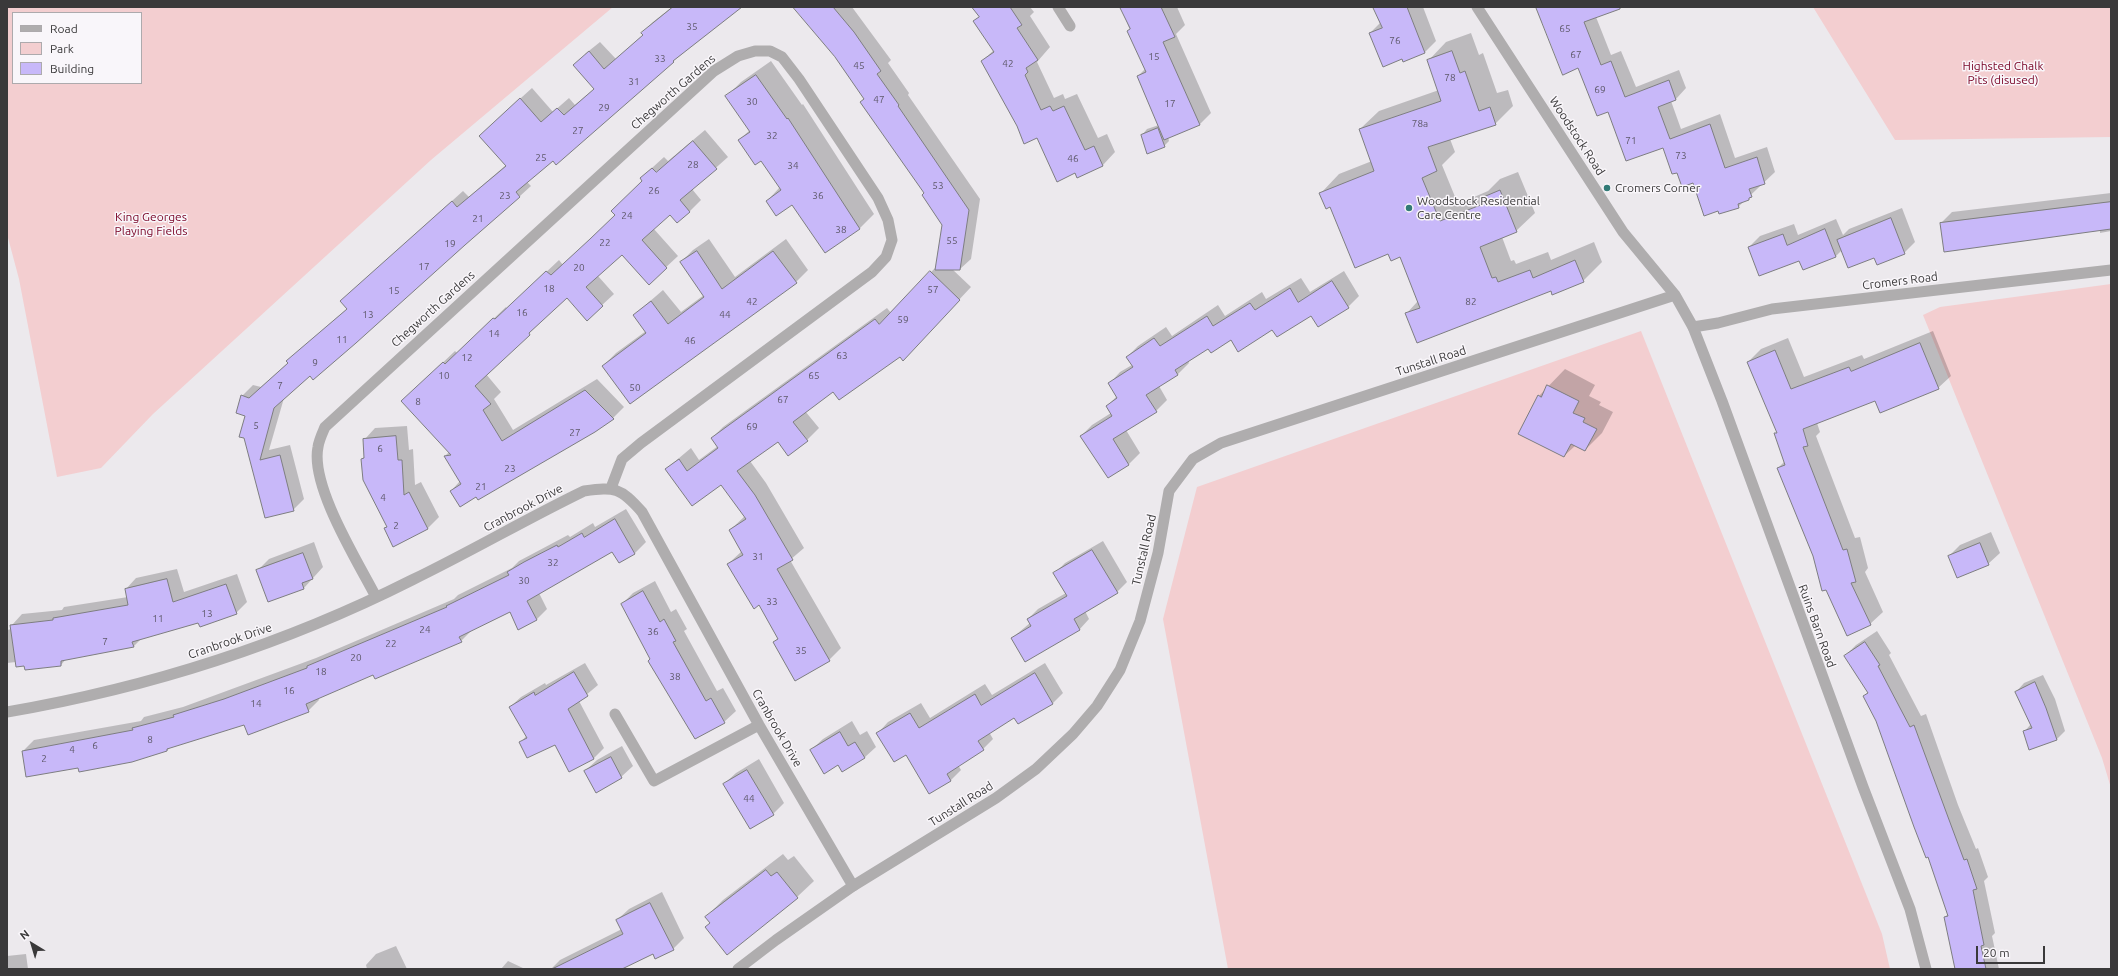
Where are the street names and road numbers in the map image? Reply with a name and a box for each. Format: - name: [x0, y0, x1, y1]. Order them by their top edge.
- street label: Chegworth Gardens: [628, 51, 718, 133]
- street label: Woodstock Road: [1546, 94, 1608, 178]
- street label: Chegworth Gardens: [388, 268, 478, 350]
- street label: Cromers Road: [1861, 269, 1939, 293]
- street label: Tunstall Road: [1394, 343, 1468, 379]
- street label: Cranbrook Drive: [481, 481, 565, 535]
- street label: Tunstall Road: [1129, 513, 1159, 587]
- street label: Ruins Barn Road: [1795, 582, 1839, 670]
- street label: Cranbrook Drive: [186, 620, 274, 662]
- street label: Cranbrook Drive: [749, 686, 805, 770]
- street label: Tunstall Road: [926, 779, 996, 829]

